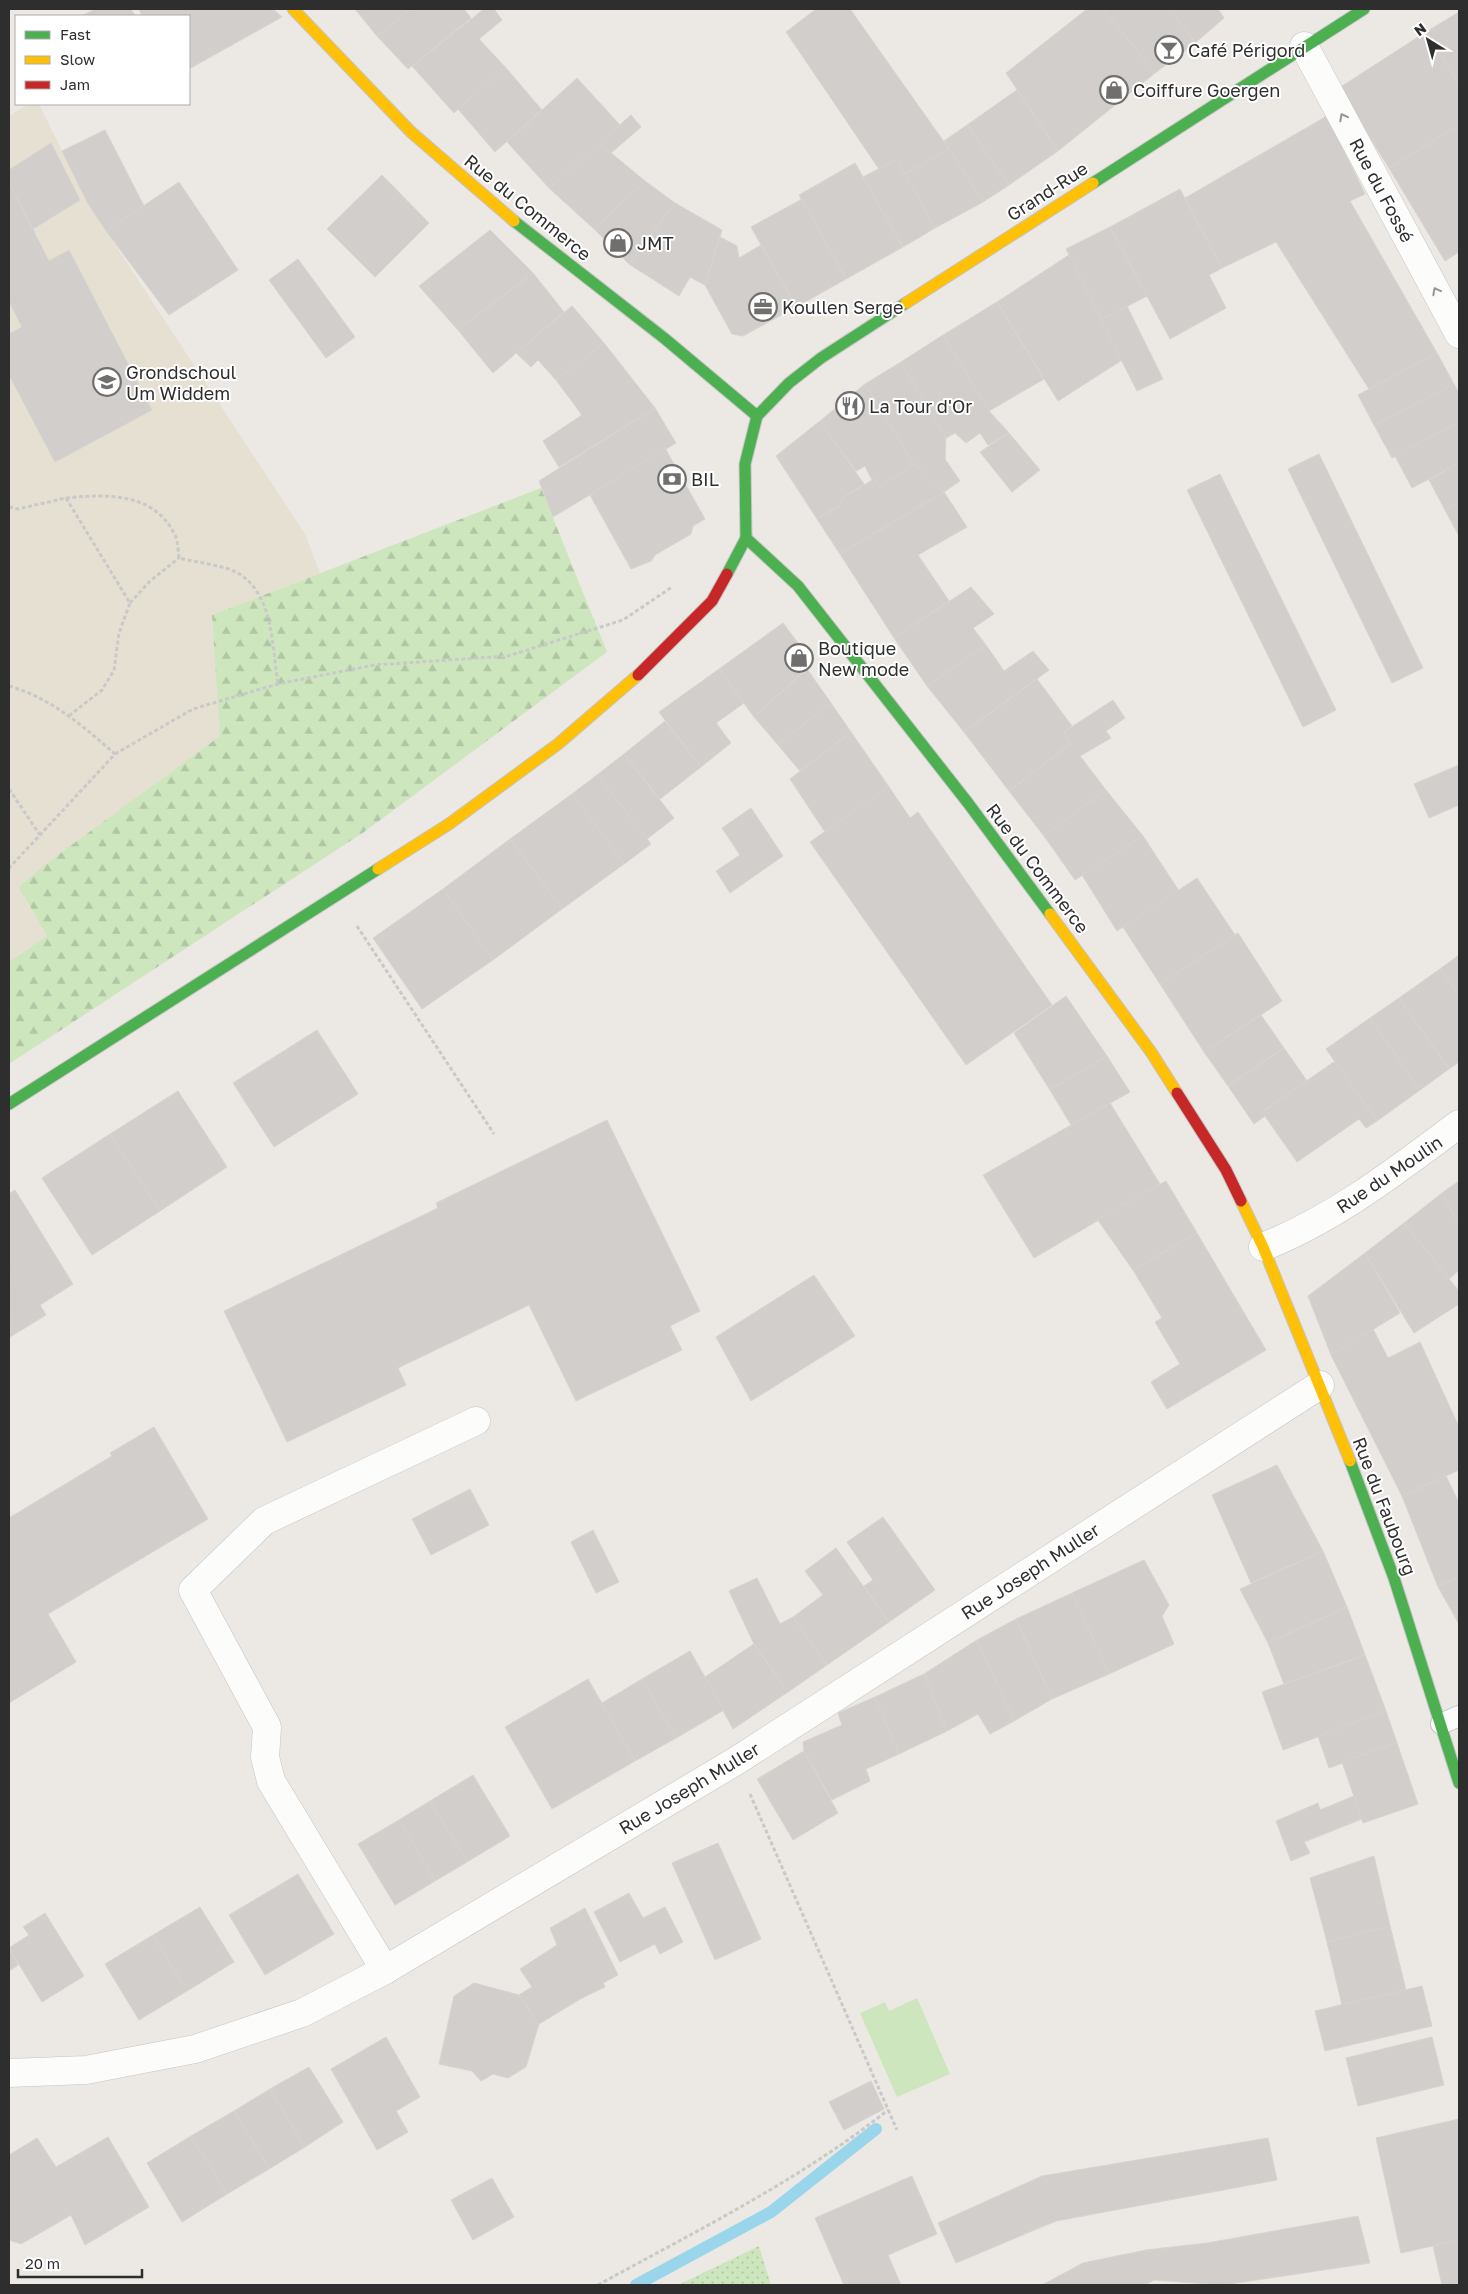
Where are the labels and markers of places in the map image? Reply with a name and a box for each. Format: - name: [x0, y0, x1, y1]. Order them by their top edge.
- bar icon: Café Périgord: [1154, 35, 1184, 65]
- place label: Café Périgord: [1188, 39, 1305, 61]
- shop icon: Coiffure Goergen: [1099, 75, 1129, 105]
- place label: Coiffure Goergen: [1133, 79, 1280, 101]
- shop icon: JMT: [603, 228, 633, 258]
- place label: JMT: [637, 232, 674, 254]
- office icon: Koullen Serge: [748, 292, 778, 322]
- place label: Koullen Serge: [782, 296, 903, 318]
- place label: Grondschoul Um Widdem: [126, 361, 237, 404]
- school or university icon: Grondschoul Um Widdem: [92, 367, 122, 397]
- restaurant icon: La Tour d'Or: [835, 391, 865, 421]
- place label: La Tour d'Or: [869, 395, 972, 417]
- bank icon: BIL: [657, 464, 687, 494]
- place label: BIL: [691, 468, 719, 490]
- place label: Boutique New mode: [818, 637, 909, 680]
- shop icon: Boutique New mode: [784, 643, 814, 673]

